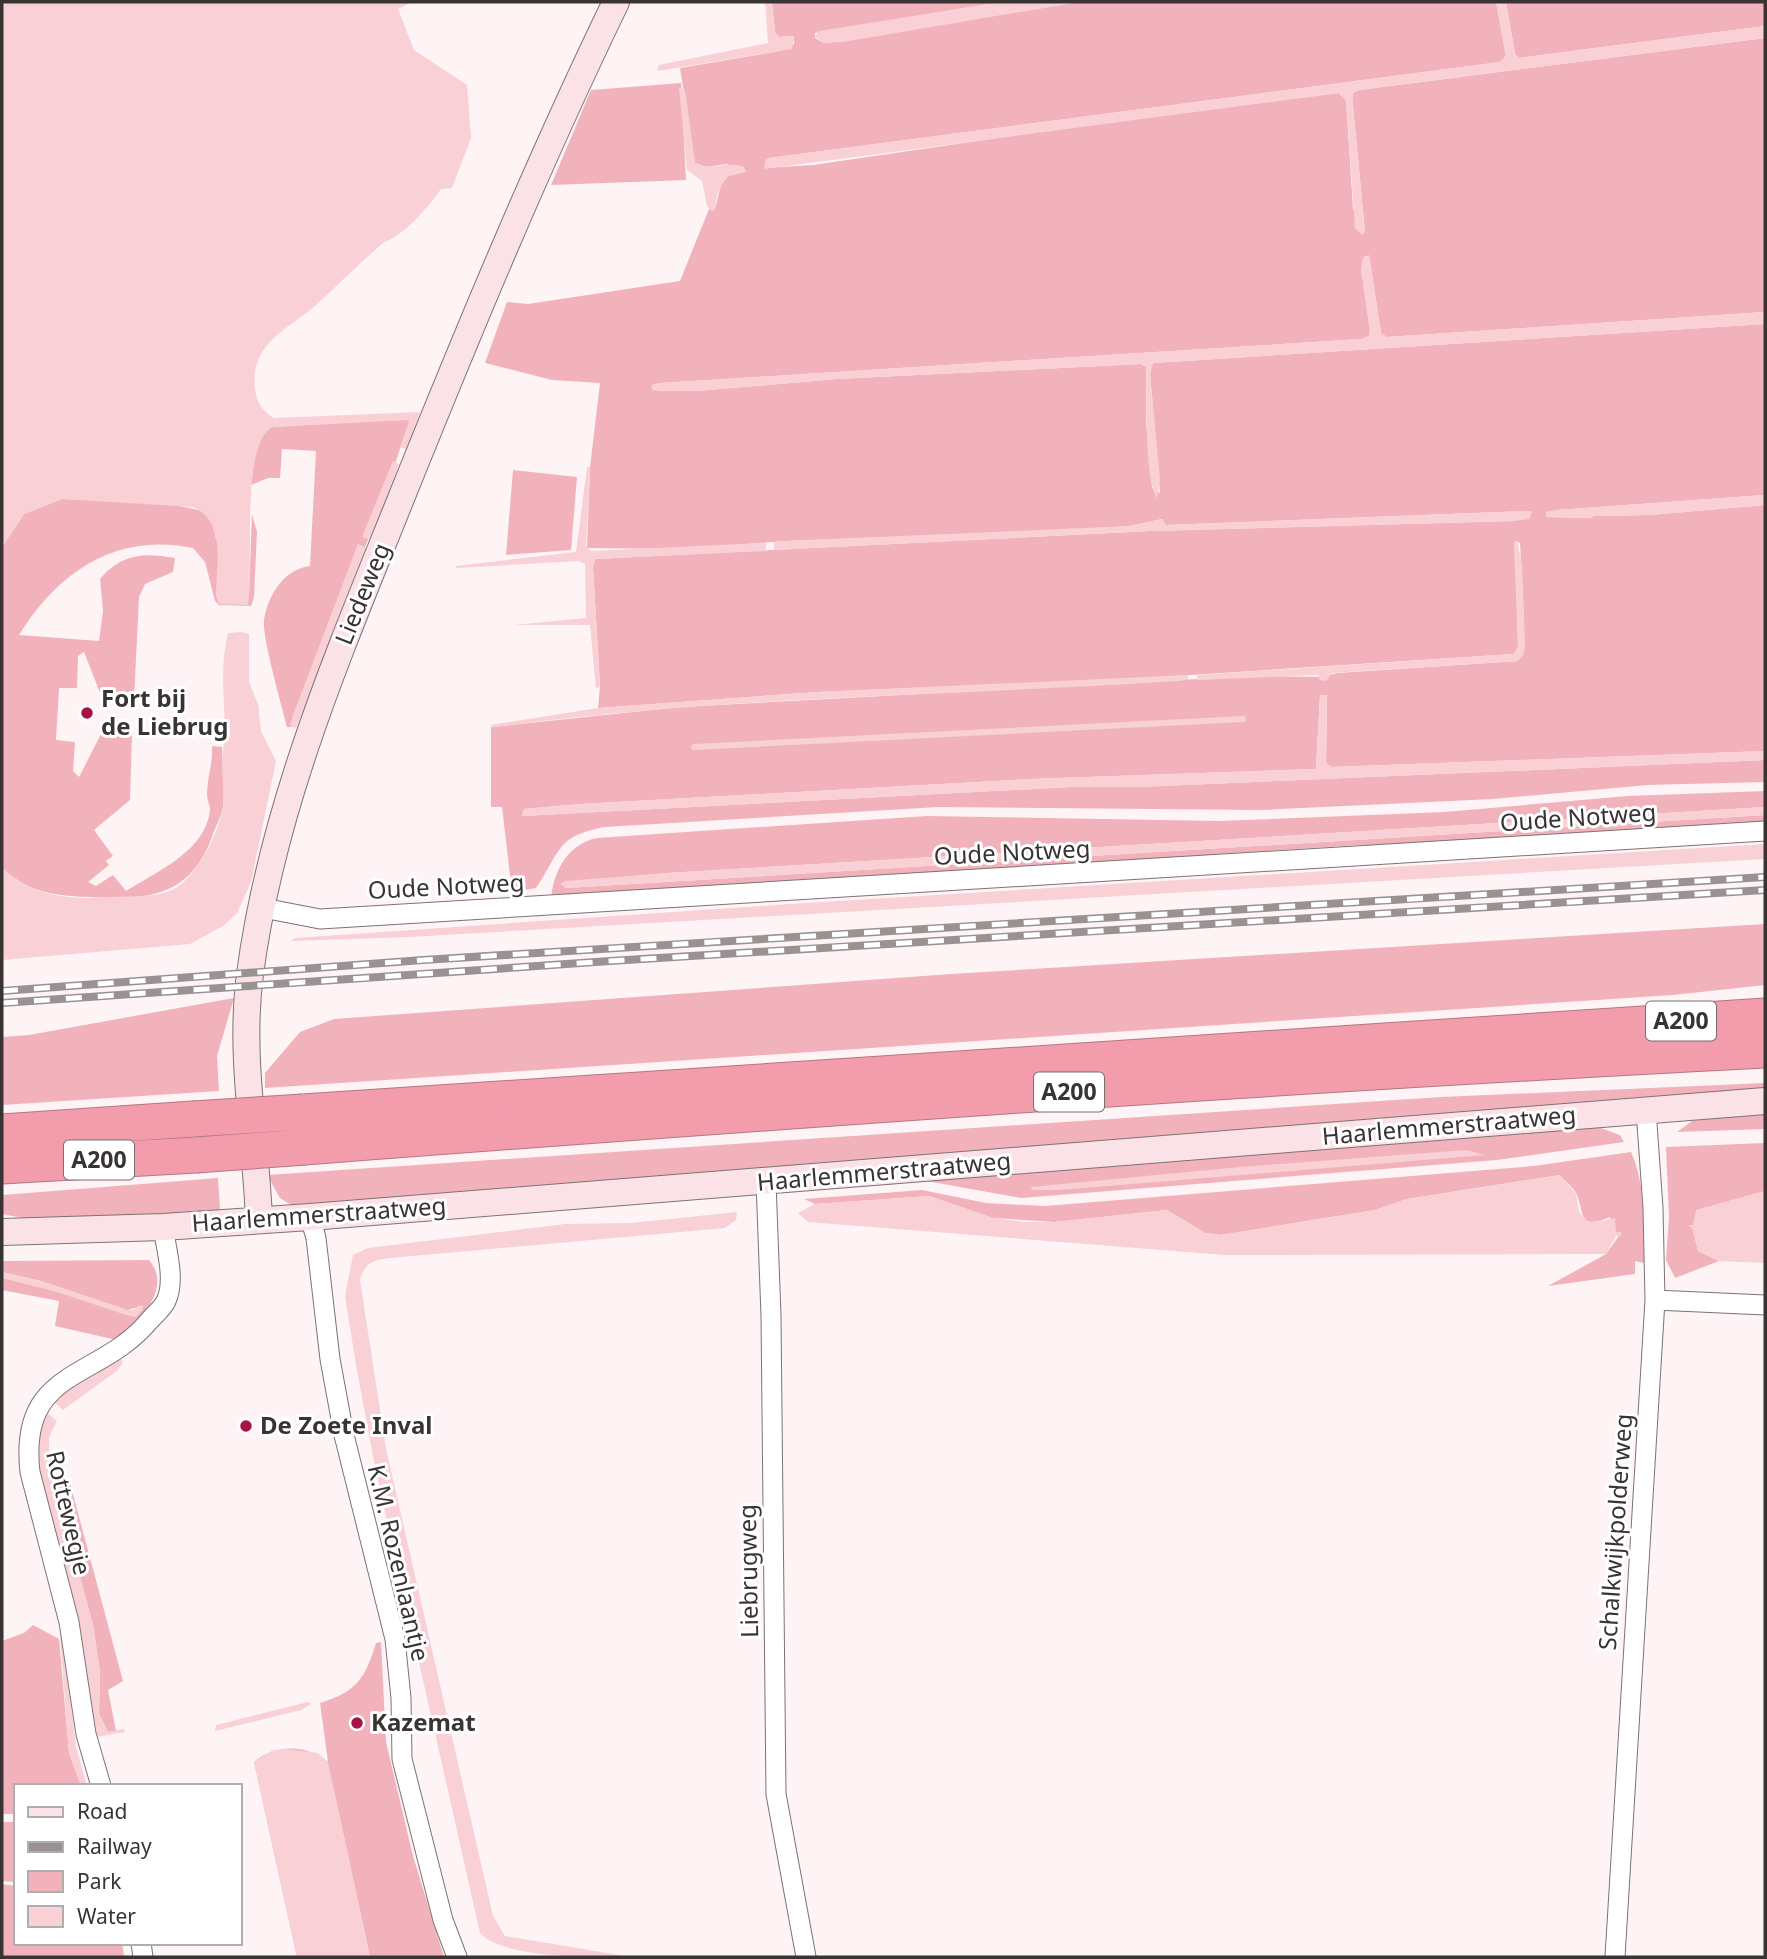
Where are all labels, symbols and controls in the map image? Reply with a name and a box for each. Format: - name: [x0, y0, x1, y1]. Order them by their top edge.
- street label: Liedeweg: [326, 538, 397, 649]
- place label: Fort bij de Liebrug: [101, 681, 228, 742]
- marker: Fort bij de Liebrug: [79, 705, 95, 721]
- street label: Oude Notweg: [1499, 795, 1657, 838]
- street label: Oude Notweg: [933, 831, 1091, 872]
- street label: Oude Notweg: [367, 865, 525, 906]
- road number: A200: [1646, 1002, 1716, 1040]
- road number: A200: [1034, 1072, 1104, 1112]
- street label: Haarlemmerstraatweg: [1320, 1097, 1577, 1152]
- road number: A200: [64, 1140, 134, 1180]
- street label: Haarlemmerstraatweg: [755, 1143, 1012, 1198]
- street label: Haarlemmerstraatweg: [191, 1188, 447, 1239]
- place label: De Zoete Inval: [260, 1408, 433, 1441]
- street label: Schalkwijkpolderweg: [1590, 1413, 1639, 1651]
- marker: De Zoete Inval: [238, 1418, 254, 1434]
- street label: Rottewegje: [39, 1447, 100, 1578]
- street label: K.M. Rozenlaantje: [361, 1461, 438, 1664]
- street label: Liebrugweg: [730, 1504, 765, 1638]
- place label: Kazemat: [371, 1705, 476, 1738]
- marker: Kazemat: [349, 1715, 365, 1731]
- legend: [14, 1784, 242, 1945]
- text: Road: [77, 1797, 127, 1825]
- text: Railway: [77, 1832, 152, 1860]
- text: Park: [77, 1867, 122, 1895]
- text: Water: [77, 1902, 136, 1930]

